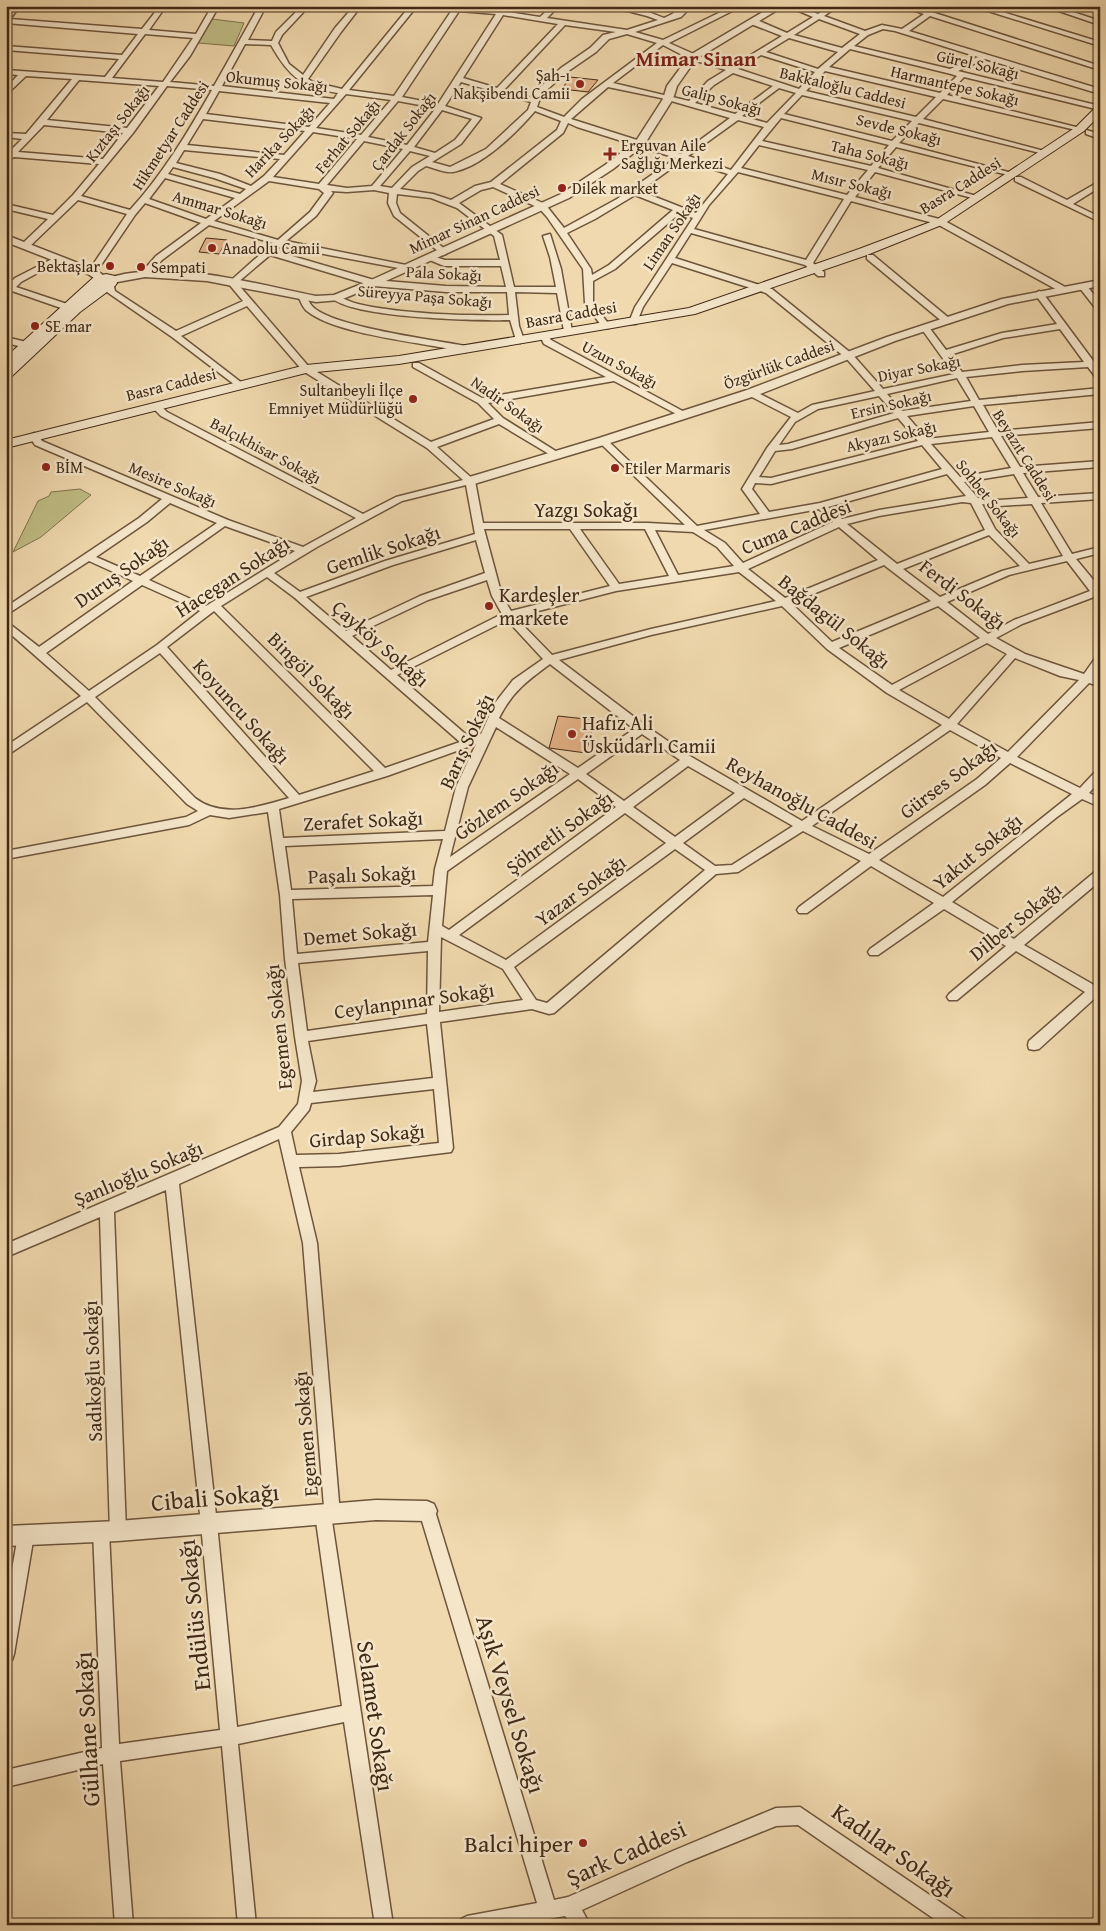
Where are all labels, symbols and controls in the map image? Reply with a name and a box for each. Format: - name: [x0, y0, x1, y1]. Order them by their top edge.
- district label: Mimar Sinan: [636, 43, 757, 74]
- street label: Gürel Sokağı: [934, 43, 1022, 85]
- street label: Harmantepe Sokağı: [888, 59, 1022, 112]
- street label: Bakkaloğlu Caddesi: [777, 60, 909, 114]
- place label: Şah-ı Nakşibendi Camii: [453, 63, 571, 105]
- street label: Okumuş Sokağı: [225, 64, 330, 98]
- street label: Hikmetyar Caddesi: [125, 75, 215, 195]
- street label: Galip Sokağı: [679, 77, 765, 121]
- marker: Şah-ı Nakşibendi Camii: [574, 78, 586, 90]
- street label: Kıztaşı Sokağı: [79, 79, 155, 167]
- street label: Çardak Sokağı: [364, 86, 442, 176]
- street label: Ferhat Sokağı: [309, 93, 386, 179]
- street label: Harika Sokağı: [238, 99, 320, 183]
- street label: Sevde Sokağı: [854, 107, 945, 151]
- place label: Erguvan Aile Sağlığı Merkezi: [621, 133, 724, 175]
- street label: Taha Sokağı: [828, 133, 912, 175]
- marker: Erguvan Aile Sağlığı Merkezi: [603, 147, 617, 161]
- street label: Basra Caddesi: [915, 150, 1006, 220]
- street label: Mısır Sokağı: [809, 161, 896, 205]
- place label: Dilek market: [572, 176, 658, 200]
- street label: Mimar Sinan Caddesi: [405, 178, 544, 260]
- marker: Dilek market: [556, 182, 568, 194]
- street label: Ammar Sokağı: [170, 183, 271, 235]
- street label: Liman Sokağı: [636, 187, 706, 275]
- place label: Anadolu Camii: [222, 236, 320, 260]
- marker: Anadolu Camii: [206, 242, 218, 254]
- place label: Bektaşlar: [37, 254, 100, 278]
- place label: Sempati: [151, 255, 206, 279]
- street label: Pala Sokağı: [405, 259, 483, 287]
- marker: Bektaşlar: [104, 260, 116, 272]
- marker: Sempati: [135, 261, 147, 273]
- street label: Süreyya Paşa Sokağı: [357, 278, 494, 314]
- street label: Basra Caddesi: [524, 294, 619, 334]
- place label: SE mar: [45, 314, 92, 338]
- marker: SE mar: [29, 320, 41, 332]
- street label: Özgürlük Caddesi: [720, 333, 838, 395]
- street label: Uzun Sokağı: [578, 334, 663, 394]
- street label: Diyar Sokağı: [876, 348, 963, 388]
- street label: Basra Caddesi: [123, 361, 219, 407]
- street label: Nadir Sokağı: [466, 370, 550, 439]
- place label: Sultanbeyli İlçe Emniyet Müdürlüğü: [269, 378, 403, 420]
- street label: Ersin Sokağı: [848, 383, 934, 425]
- marker: Sultanbeyli İlçe Emniyet Müdürlüğü: [407, 393, 419, 405]
- street label: Beyazıt Caddesi: [987, 404, 1063, 506]
- street label: Balçıkhisar Sokağı: [206, 411, 326, 490]
- street label: Akyazı Sokağı: [843, 414, 939, 458]
- street label: Sohbet Sokağı: [951, 454, 1028, 543]
- place label: BİM: [56, 455, 83, 479]
- street label: Mesire Sokağı: [126, 455, 221, 513]
- place label: Etiler Marmaris: [625, 456, 731, 480]
- marker: BİM: [40, 461, 52, 473]
- marker: Etiler Marmaris: [609, 462, 621, 474]
- street label: Cuma Caddesi: [737, 491, 856, 561]
- street label: Yazgı Sokağı: [534, 495, 638, 524]
- street label: Gemlik Sokağı: [322, 517, 444, 581]
- street label: Duruş Sokağı: [68, 527, 174, 614]
- street label: Hacegan Sokağı: [169, 528, 295, 624]
- street label: Ferdi Sokağı: [913, 552, 1013, 637]
- street label: Bağdagül Sokağı: [773, 567, 898, 676]
- place label: Kardeşler markete: [499, 580, 580, 632]
- street label: Çayköy Sokağı: [326, 593, 436, 694]
- marker: Kardeşler markete: [483, 600, 495, 612]
- street label: Bingöl Sokağı: [262, 625, 363, 726]
- street label: Koyuncu Sokağı: [187, 652, 298, 771]
- street label: Barış Sokağı: [431, 688, 501, 793]
- place label: Hafız Ali Üsküdarlı Camii: [582, 708, 716, 760]
- marker: Hafız Ali Üsküdarlı Camii: [566, 728, 578, 740]
- street label: Gürses Sokağı: [893, 732, 1003, 825]
- street label: Reyhanoğlu Caddesi: [721, 748, 883, 856]
- street label: Gözlem Sokağı: [448, 753, 564, 847]
- street label: Şöhretli Sokağı: [499, 783, 619, 881]
- street label: Zerafet Sokağı: [302, 802, 424, 838]
- street label: Yakut Sokağı: [926, 806, 1028, 896]
- street label: Yazar Sokağı: [528, 847, 632, 933]
- street label: Paşalı Sokağı: [307, 858, 417, 890]
- street label: Dilber Sokağı: [963, 875, 1068, 967]
- street label: Demet Sokağı: [302, 914, 418, 952]
- street label: Egemen Sokağı: [257, 962, 299, 1091]
- street label: Ceylanpınar Sokağı: [332, 974, 496, 1026]
- street label: Girdap Sokağı: [308, 1115, 426, 1154]
- street label: Şanlıoğlu Sokağı: [69, 1133, 207, 1213]
- street label: Sadıkoğlu Sokağı: [75, 1299, 109, 1442]
- street label: Egemen Sokağı: [285, 1370, 325, 1498]
- street label: Cibali Sokağı: [149, 1474, 281, 1520]
- street label: Endülüs Sokağı: [169, 1537, 219, 1692]
- street label: Aşık Veysel Sokağı: [467, 1611, 555, 1798]
- street label: Selamet Sokağı: [348, 1638, 404, 1794]
- street label: Gülhane Sokağı: [65, 1650, 109, 1807]
- street label: Kadılar Sokağı: [825, 1794, 963, 1906]
- street label: Şark Caddesi: [560, 1811, 692, 1895]
- place label: Balci hiper: [464, 1826, 573, 1861]
- marker: Balci hiper: [577, 1837, 589, 1849]

